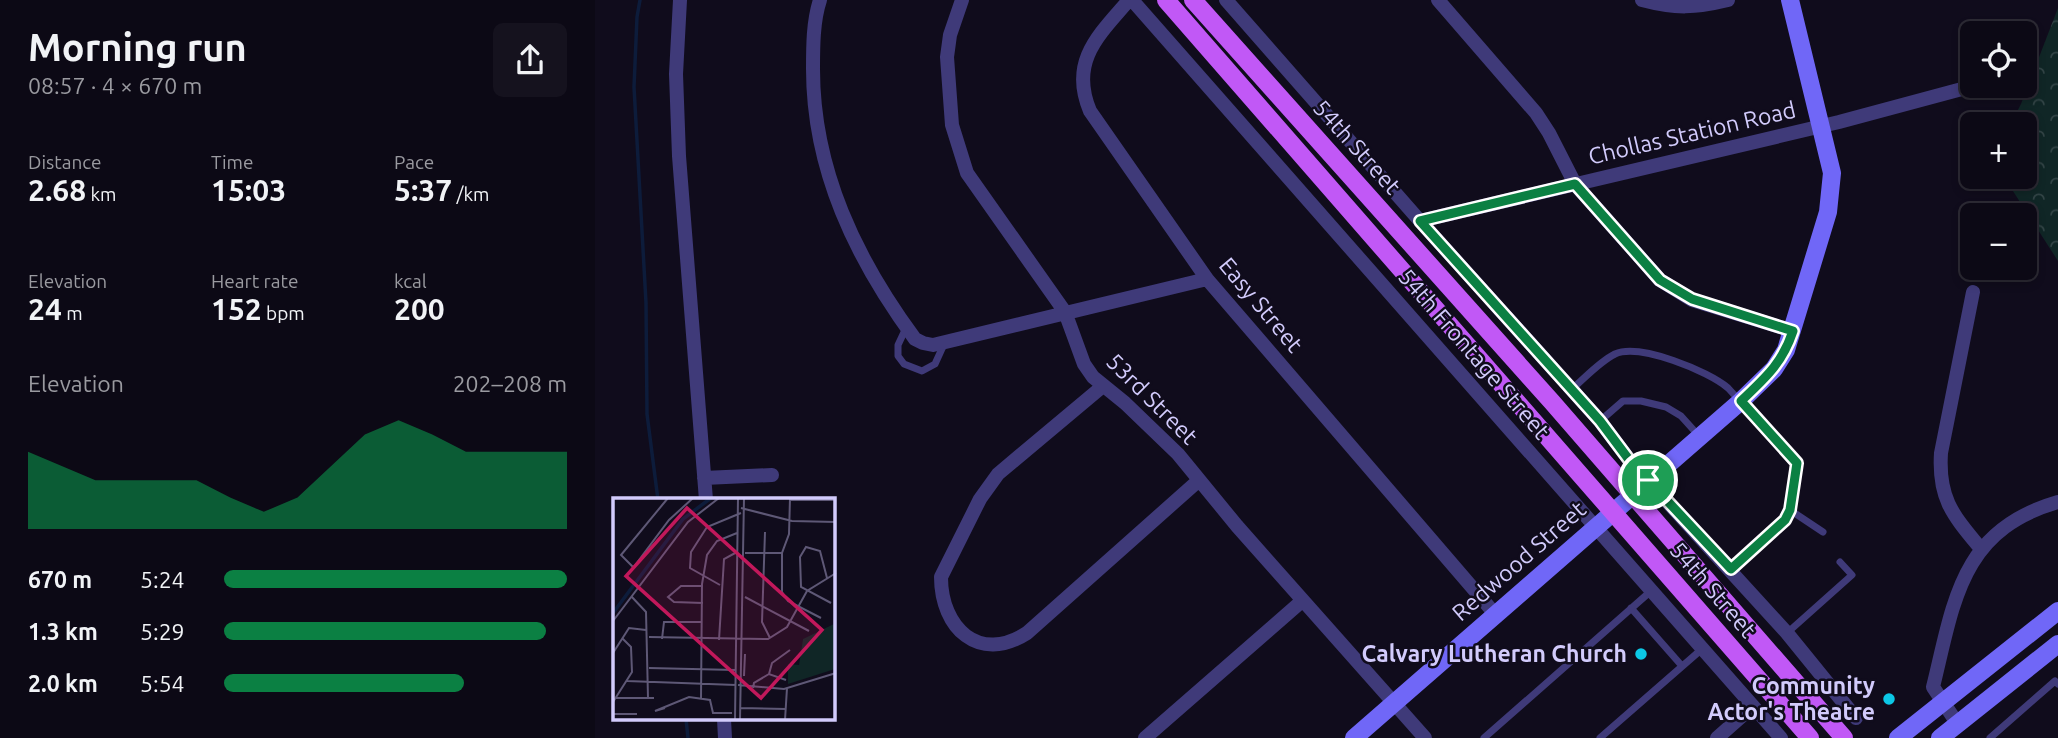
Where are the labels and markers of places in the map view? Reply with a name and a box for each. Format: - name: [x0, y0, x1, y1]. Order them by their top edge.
- pin: [1618, 450, 1678, 510]
- place label: Calvary Lutheran Church: [1361, 641, 1627, 666]
- marker: Calvary Lutheran Church: [1633, 646, 1649, 662]
- place label: Community Actor's Theatre: [1707, 673, 1875, 724]
- marker: Community Actor's Theatre: [1881, 691, 1897, 707]

